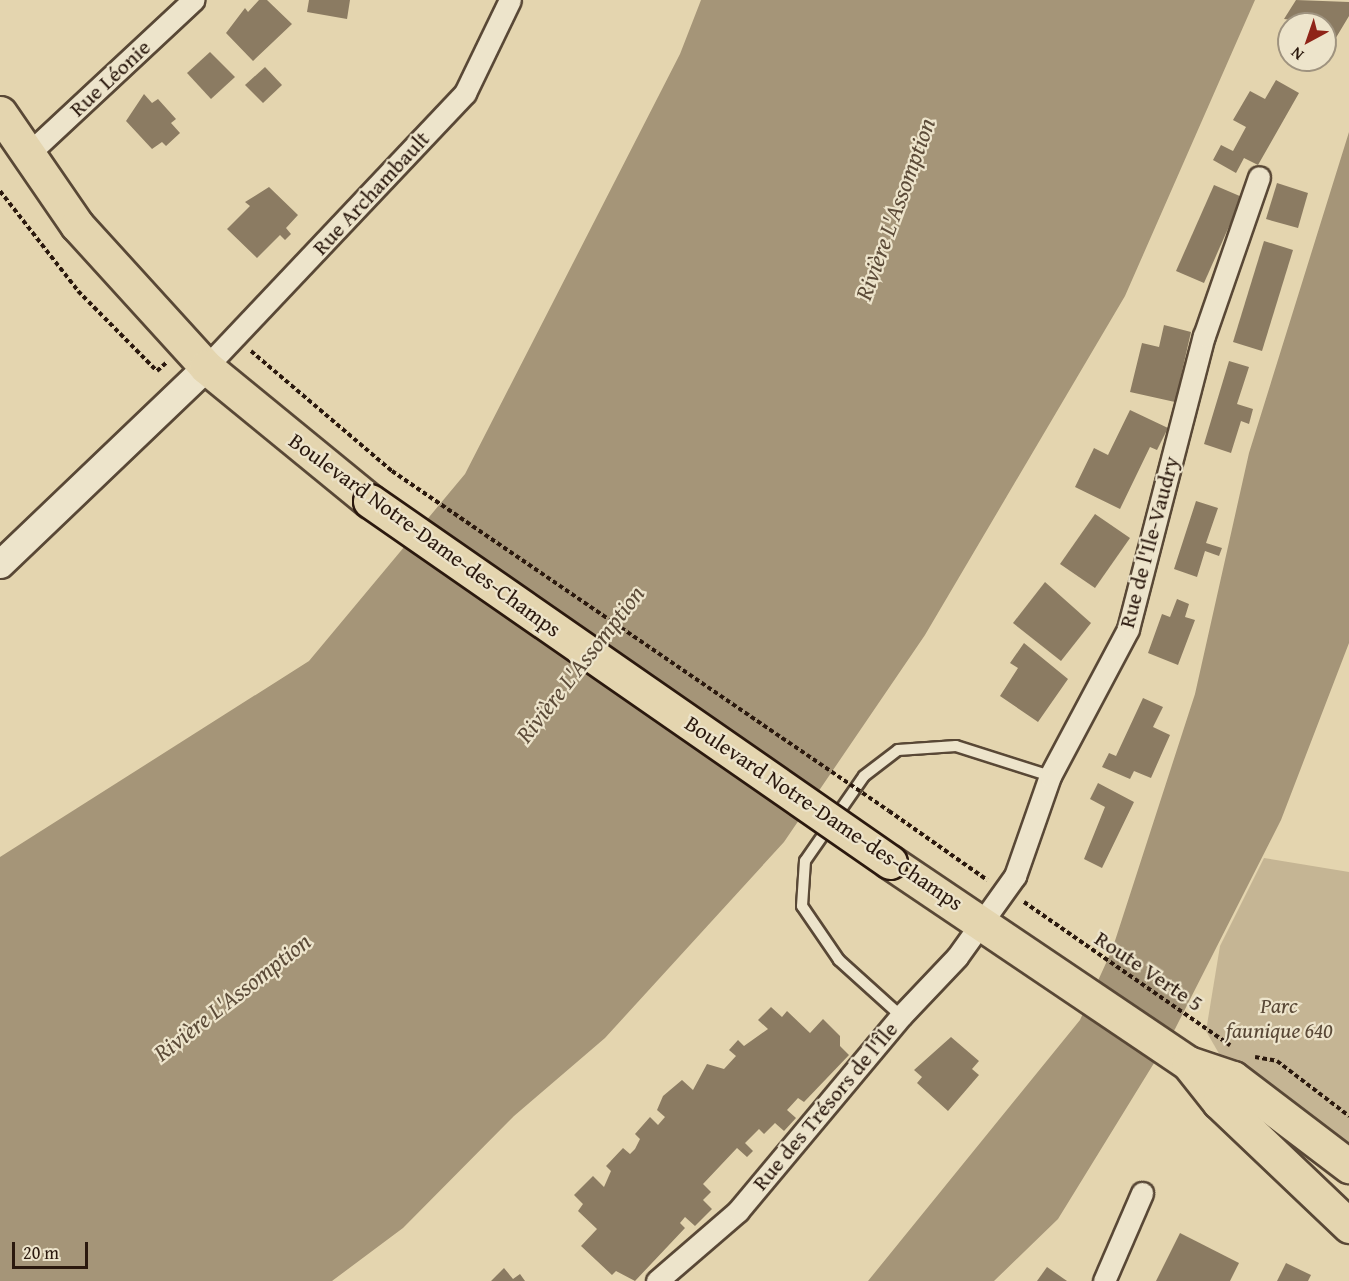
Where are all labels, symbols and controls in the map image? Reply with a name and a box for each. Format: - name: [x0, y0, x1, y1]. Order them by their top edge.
- north arrow: [1277, 12, 1337, 72]
- street label: Rue Léonie: [64, 34, 156, 122]
- text: N: [1285, 42, 1309, 67]
- water label: Rivière L'Assomption: [849, 114, 941, 304]
- street label: Rue Archambault: [307, 126, 435, 260]
- street label: Boulevard Notre-Dame-des-Champs: [284, 427, 566, 643]
- street label: Rue de l'Ile-Vaudry: [1113, 453, 1185, 631]
- water label: Rivière L'Assomption: [510, 580, 650, 748]
- street label: Boulevard Notre-Dame-des-Champs: [680, 710, 968, 916]
- street label: Route Verte 5: [1090, 925, 1208, 1017]
- water label: Rivière L'Assomption: [148, 927, 316, 1067]
- park label: Parc faunique 640: [1226, 992, 1332, 1044]
- street label: Rue des Trésors de l'Île: [747, 1016, 903, 1196]
- scale bar: [15, 1230, 92, 1268]
- text: 20 m: [23, 1239, 59, 1266]

